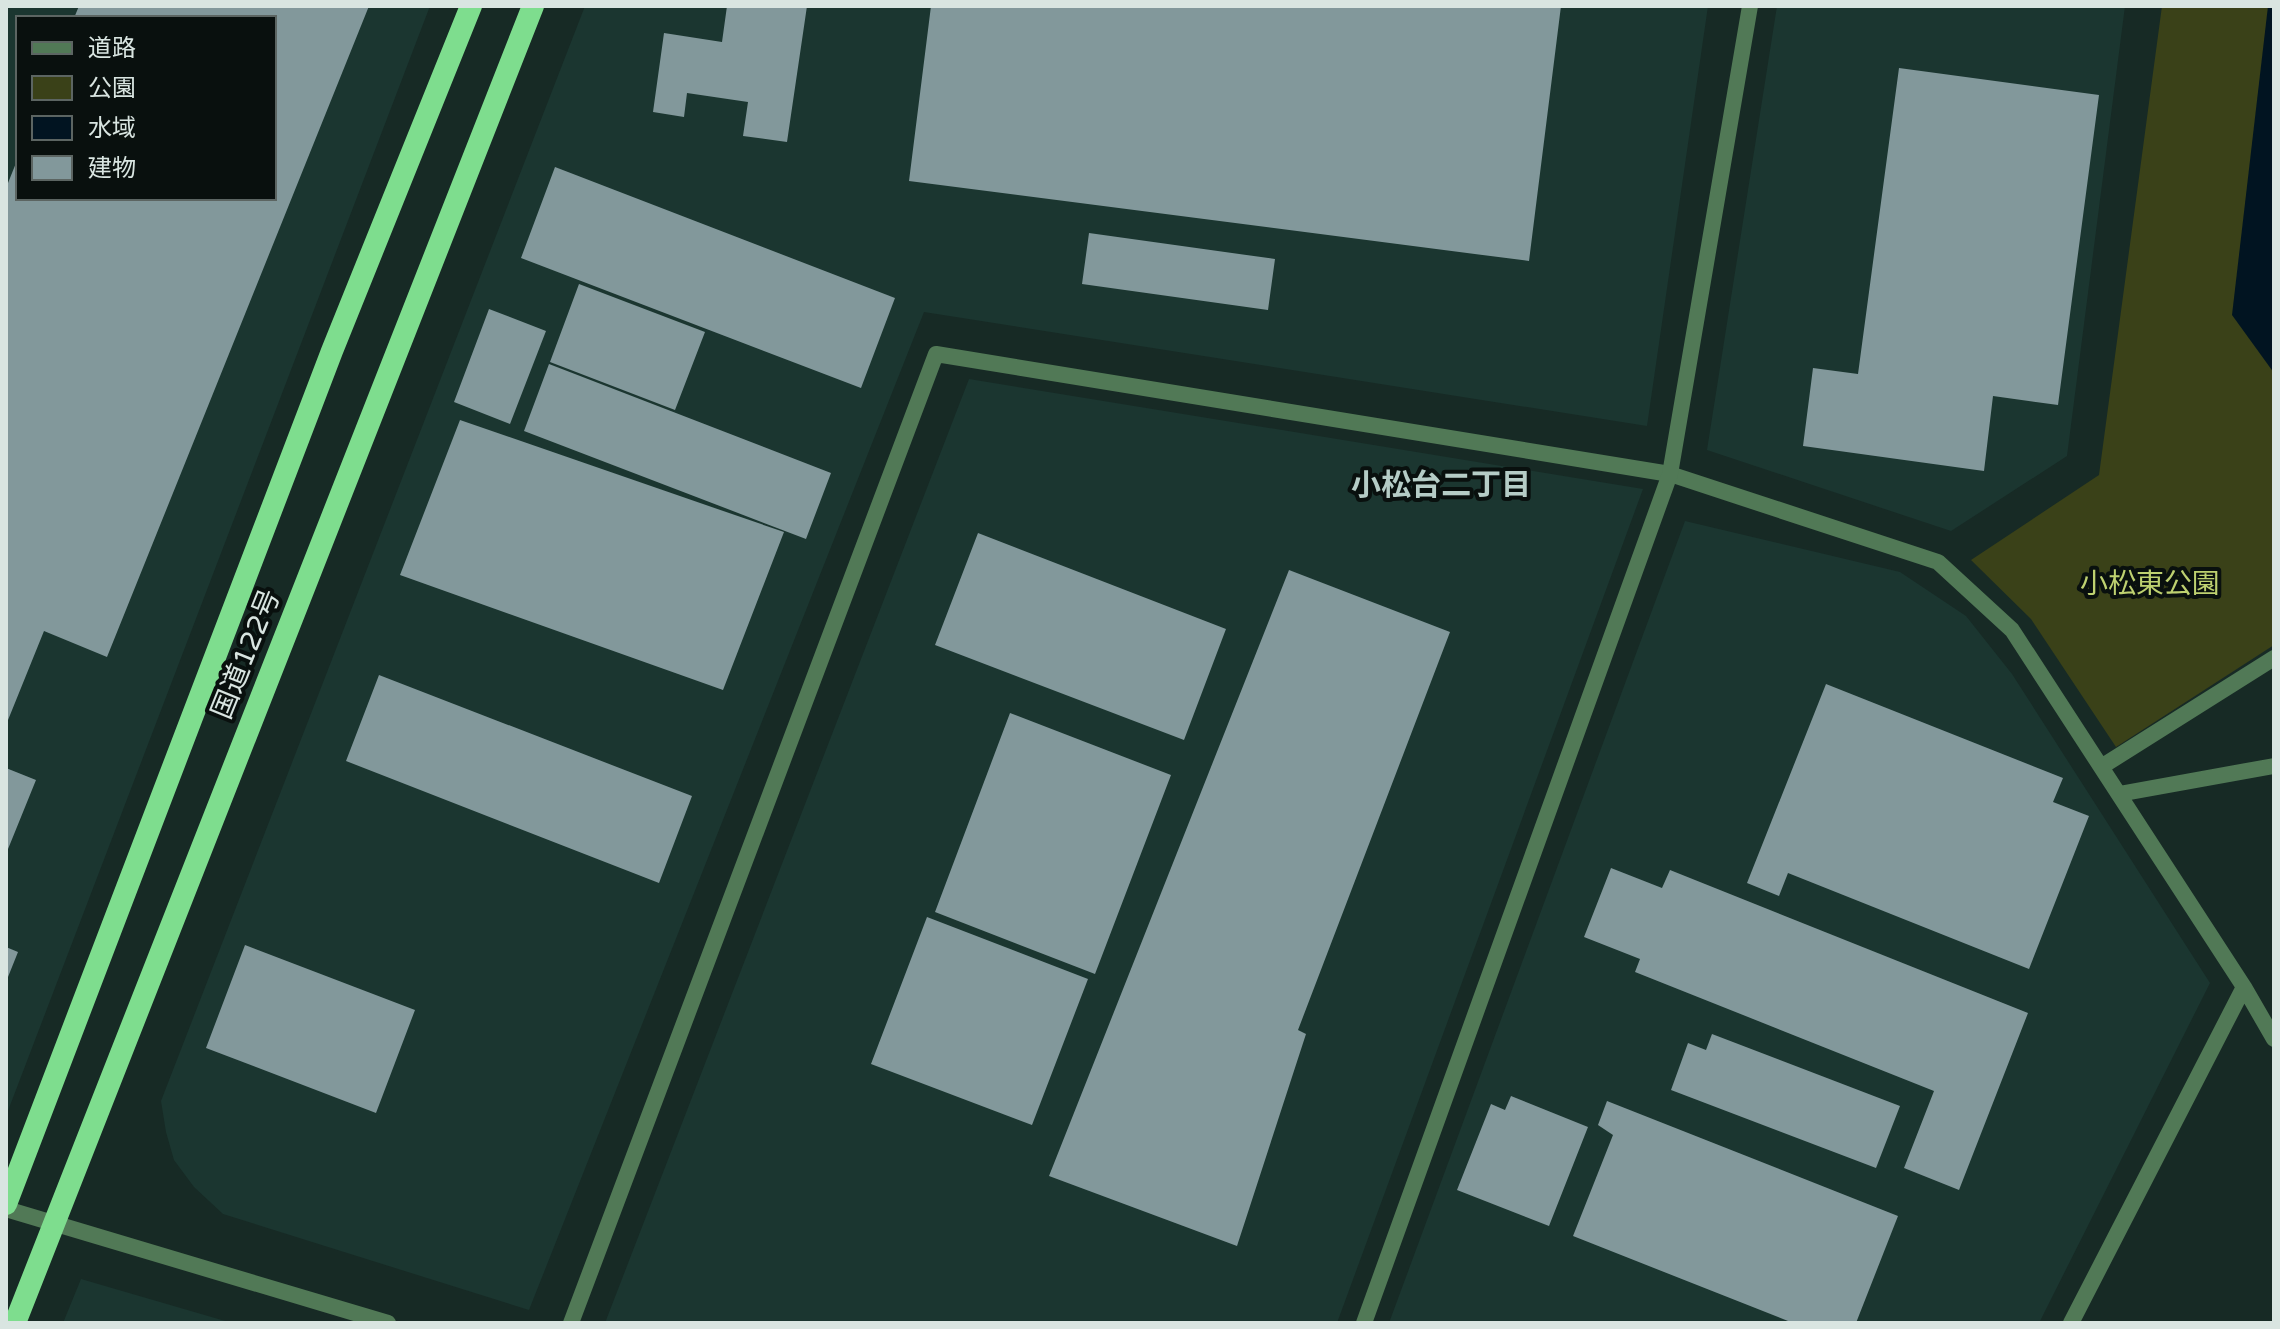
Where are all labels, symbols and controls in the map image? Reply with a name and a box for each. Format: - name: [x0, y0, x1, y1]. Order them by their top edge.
- legend: [16, 16, 276, 200]
- text: 道路: [88, 34, 136, 63]
- text: 公園: [88, 74, 136, 103]
- text: 水域: [88, 114, 136, 143]
- text: 建物: [88, 154, 136, 183]
- district label: 小松台二丁目: [1351, 467, 1531, 504]
- park label: 小松東公園: [2080, 567, 2220, 601]
- street label: 国道122号: [205, 584, 287, 724]

